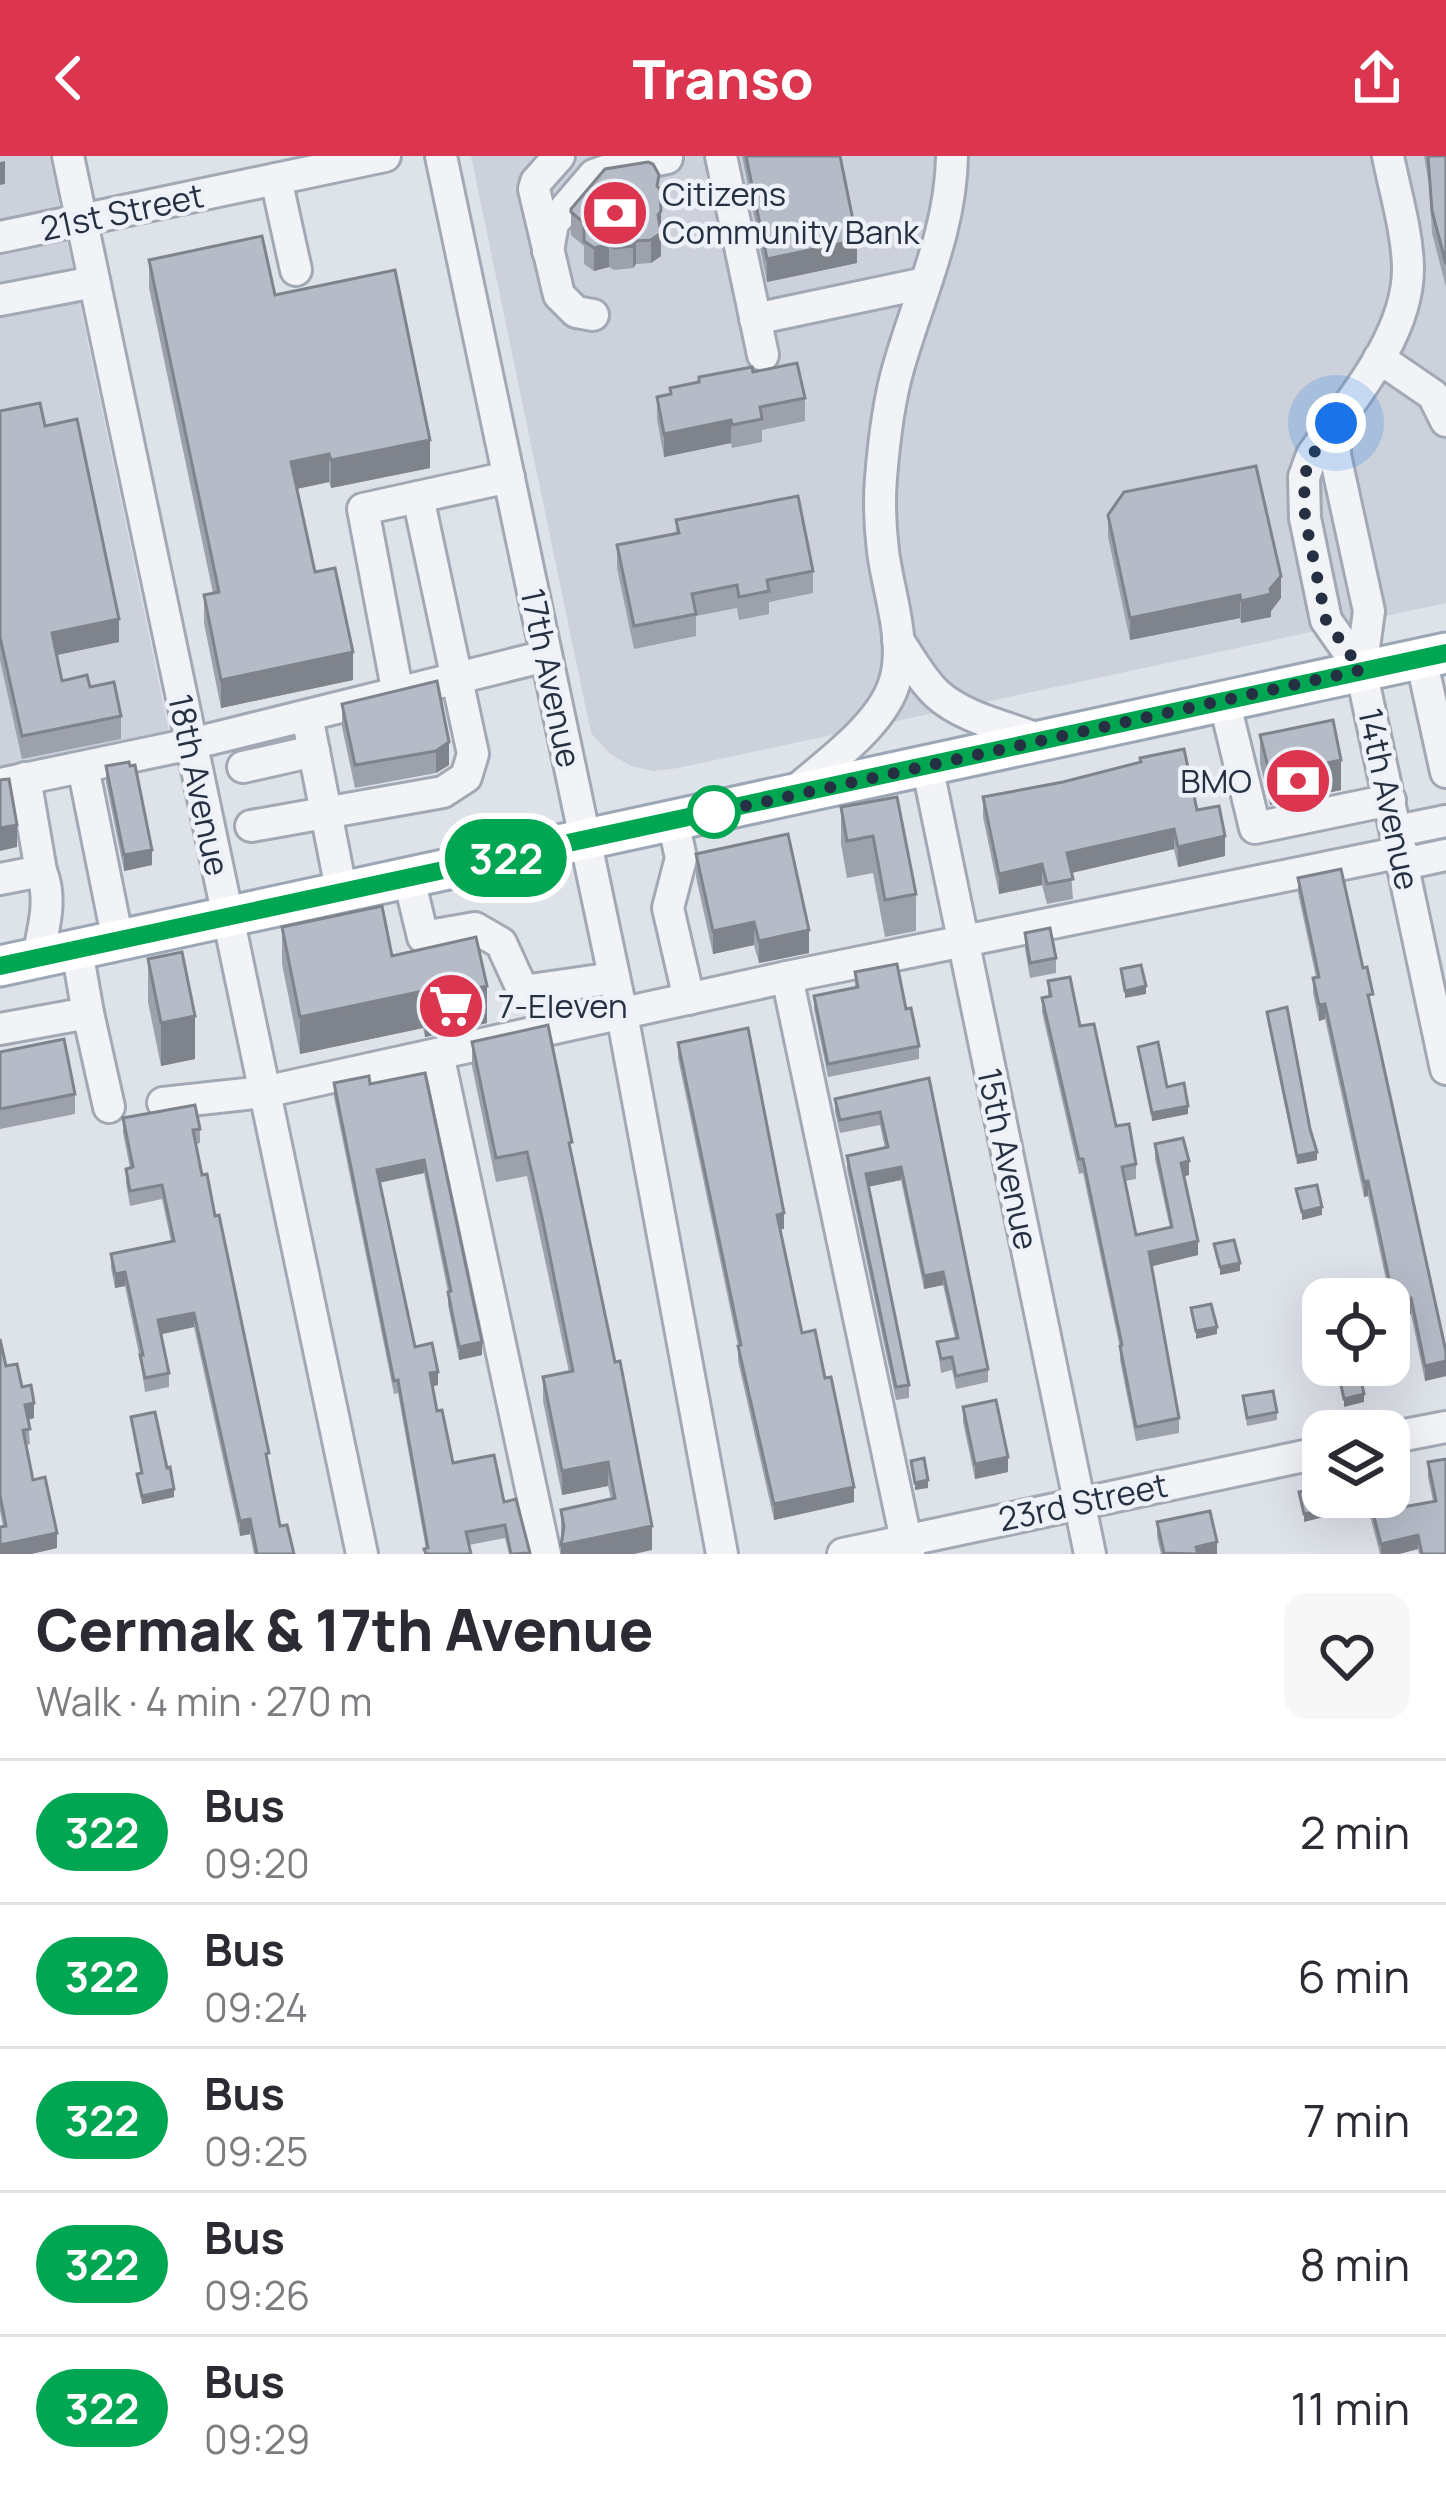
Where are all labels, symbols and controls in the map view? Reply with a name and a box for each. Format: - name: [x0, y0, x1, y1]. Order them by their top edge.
- text: Transo: [632, 41, 814, 115]
- icon: back: [36, 45, 102, 111]
- icon: share: [1344, 45, 1410, 111]
- place label: Citizens Community Bank: [662, 171, 921, 254]
- street label: 21st Street: [36, 172, 208, 251]
- bank icon: Citizens Community Bank: [580, 178, 650, 248]
- your location: [1306, 393, 1366, 453]
- street label: 17th Avenue: [511, 584, 592, 772]
- street label: 18th Avenue: [158, 690, 241, 880]
- street label: 14th Avenue: [1348, 704, 1431, 894]
- bank icon: BMO: [1263, 746, 1333, 816]
- place label: BMO: [1180, 758, 1252, 803]
- unlabelled marker: [689, 787, 739, 837]
- line badge: 322: [437, 819, 575, 897]
- text: 322: [469, 829, 543, 887]
- supermarket icon: 7-Eleven: [416, 971, 486, 1041]
- place label: 7-Eleven: [498, 983, 628, 1028]
- street label: 15th Avenue: [967, 1064, 1050, 1254]
- map controls: [1302, 1278, 1410, 1518]
- button: locate: [1302, 1278, 1410, 1386]
- button: layers: [1302, 1410, 1410, 1518]
- street label: 23rd Street: [994, 1462, 1172, 1541]
- text: Cermak & 17th Avenue: [36, 1590, 653, 1668]
- button: heart: [1284, 1593, 1410, 1719]
- text: Walk · 4 min · 270 m: [36, 1674, 372, 1728]
- text: Bus: [204, 1774, 285, 1836]
- text: 2 min: [1300, 1801, 1410, 1863]
- text: 322: [65, 1803, 139, 1861]
- text: 09:20: [204, 1836, 310, 1890]
- text: Bus: [204, 1918, 285, 1980]
- text: 6 min: [1298, 1945, 1410, 2007]
- text: 322: [65, 1947, 139, 2005]
- text: 09:24: [204, 1980, 308, 2034]
- text: Bus: [204, 2062, 285, 2124]
- text: 7 min: [1303, 2089, 1410, 2151]
- text: 322: [65, 2091, 139, 2149]
- text: 09:25: [204, 2124, 308, 2178]
- text: Bus: [204, 2206, 285, 2268]
- text: 8 min: [1299, 2233, 1410, 2295]
- text: 322: [65, 2235, 139, 2293]
- text: 09:26: [204, 2268, 310, 2322]
- text: Bus: [204, 2350, 285, 2412]
- text: 11 min: [1291, 2377, 1410, 2439]
- text: 322: [65, 2379, 139, 2437]
- text: 09:29: [204, 2412, 310, 2466]

